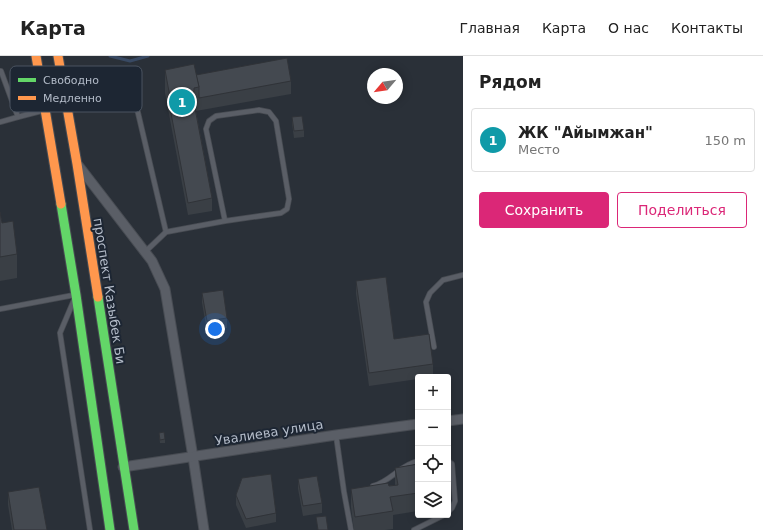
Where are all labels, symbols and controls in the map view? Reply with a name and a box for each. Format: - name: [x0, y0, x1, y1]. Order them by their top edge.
- text: Карта: [20, 17, 86, 39]
- text: Главная: [459, 20, 520, 36]
- text: Карта: [542, 20, 586, 36]
- text: О нас: [608, 20, 649, 36]
- text: Контакты: [671, 20, 743, 36]
- legend: [10, 66, 142, 112]
- north arrow: [367, 68, 403, 104]
- text: Рядом: [479, 72, 542, 92]
- text: Свободно: [43, 74, 99, 87]
- pin: 1: [169, 87, 195, 117]
- text: Медленно: [43, 92, 102, 105]
- text: ЖК "Айымжан": [518, 124, 653, 142]
- text: 1: [488, 133, 498, 148]
- text: 150 m: [704, 133, 746, 148]
- text: Место: [518, 142, 560, 157]
- button: Сохранить: [479, 192, 609, 228]
- button: Поделиться: [617, 192, 747, 228]
- street label: проспект Казыбек Би: [91, 217, 128, 365]
- your location: [205, 319, 225, 339]
- map controls: [415, 374, 451, 518]
- button: +: [415, 374, 451, 410]
- button: −: [415, 410, 451, 446]
- street label: Увалиева улица: [214, 417, 324, 448]
- button: locate: [415, 446, 451, 482]
- button: layers: [415, 482, 451, 518]

